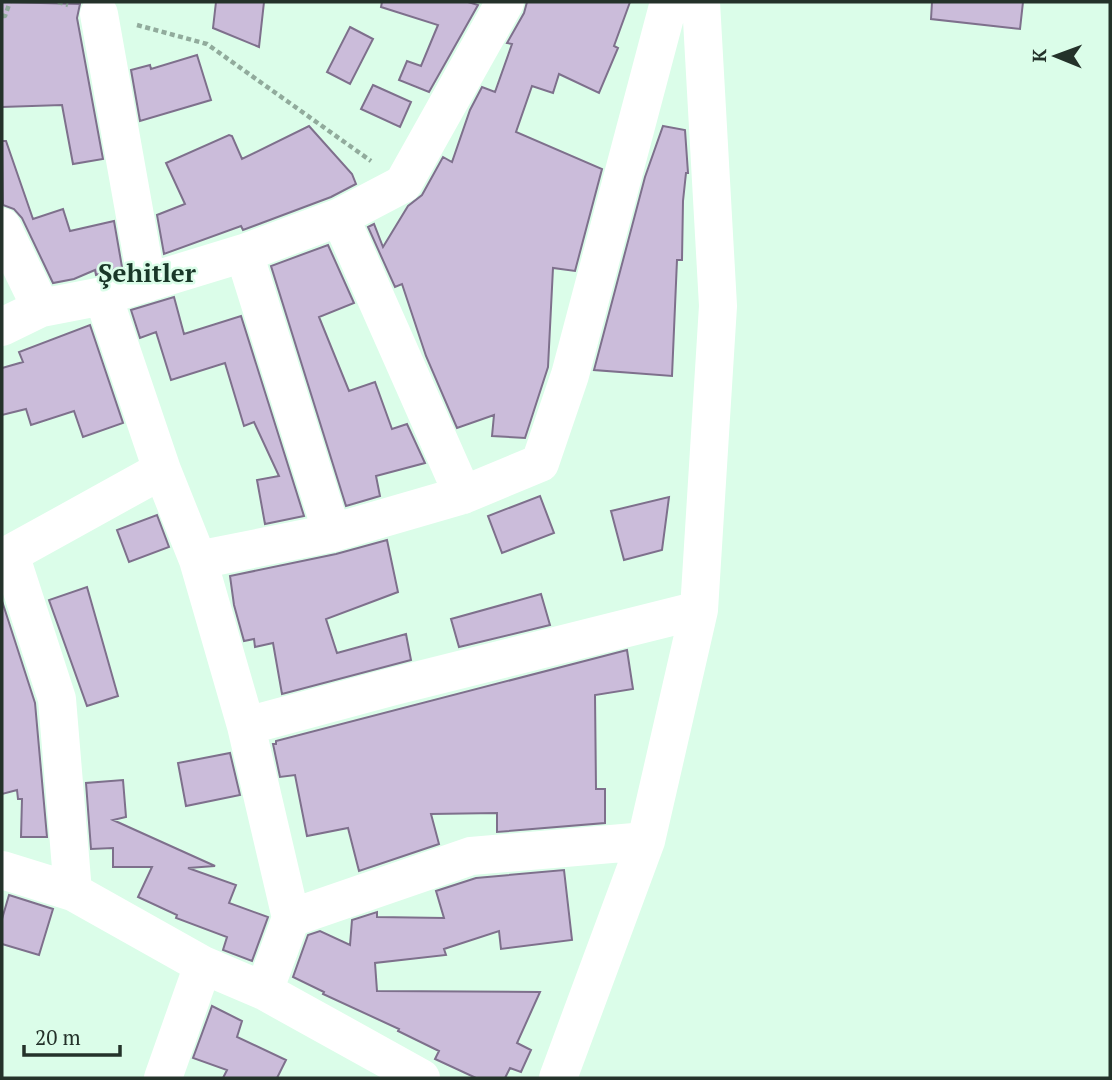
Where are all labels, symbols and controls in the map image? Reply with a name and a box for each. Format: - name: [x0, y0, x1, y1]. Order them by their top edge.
- north arrow: [1021, 21, 1091, 91]
- text: K: [1026, 48, 1051, 63]
- district label: Şehitler: [98, 255, 197, 289]
- scale bar: [24, 1014, 121, 1058]
- text: 20 m: [35, 1023, 81, 1051]

